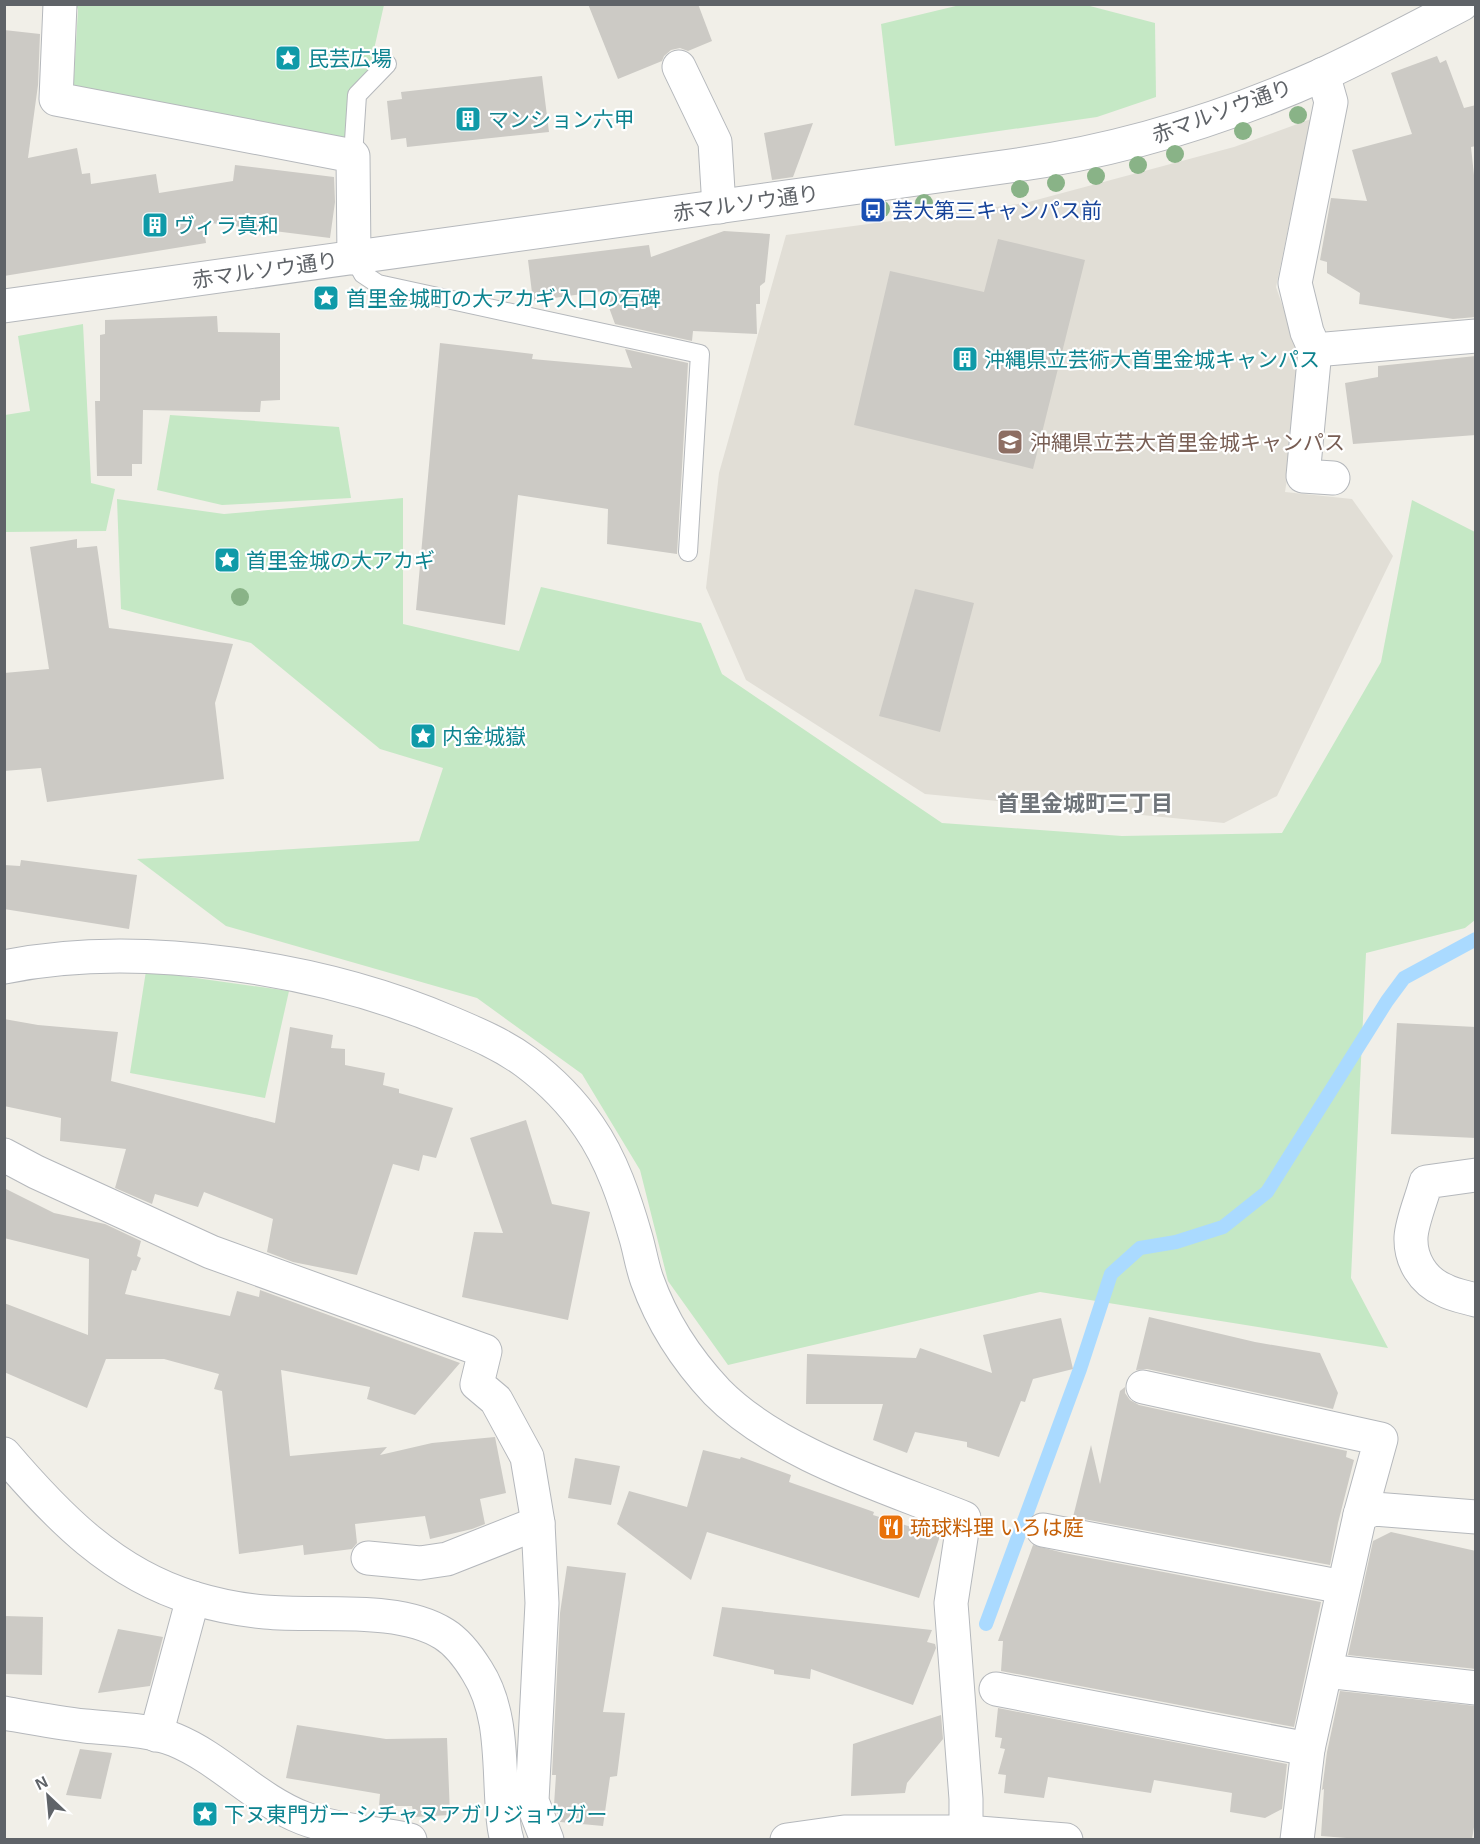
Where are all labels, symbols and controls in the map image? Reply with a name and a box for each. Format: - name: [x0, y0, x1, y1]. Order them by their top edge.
- place icon: 民芸広場: [273, 43, 303, 73]
- place label: 民芸広場: [308, 47, 392, 70]
- street label: 赤マルソウ通り: [1149, 75, 1295, 147]
- building icon: マンション六甲: [453, 104, 483, 134]
- place label: マンション六甲: [488, 108, 635, 131]
- street label: 赤マルソウ通り: [672, 181, 820, 225]
- bus stop icon: 芸大第三キャンパス前: [858, 195, 888, 225]
- place label: 芸大第三キャンパス前: [892, 199, 1102, 222]
- building icon: ヴィラ真和: [140, 210, 170, 240]
- place label: ヴィラ真和: [174, 214, 279, 237]
- street label: 赤マルソウ通り: [191, 248, 339, 292]
- place icon: 首里金城町の大アカギ入口の石碑: [311, 283, 341, 313]
- place label: 首里金城町の大アカギ入口の石碑: [346, 287, 661, 310]
- building icon: 沖縄県立芸術大首里金城キャンパス: [950, 344, 980, 374]
- place label: 沖縄県立芸術大首里金城キャンパス: [984, 348, 1320, 371]
- school or university icon: 沖縄県立芸大首里金城キャンパス: [995, 427, 1025, 457]
- place label: 沖縄県立芸大首里金城キャンパス: [1030, 431, 1345, 454]
- place icon: 首里金城の大アカギ: [212, 545, 242, 575]
- place label: 首里金城の大アカギ: [246, 549, 435, 572]
- place icon: 内金城嶽: [408, 721, 438, 751]
- place label: 内金城嶽: [442, 725, 526, 748]
- district label: 首里金城町三丁目: [997, 791, 1173, 816]
- restaurant icon: 琉球料理 いろは庭: [876, 1512, 906, 1542]
- place label: 琉球料理 いろは庭: [910, 1516, 1084, 1539]
- north arrow: [18, 1766, 78, 1826]
- text: N: [33, 1773, 51, 1793]
- place icon: 下ヌ東門ガー シチャヌアガリジョウガー: [190, 1799, 220, 1829]
- place label: 下ヌ東門ガー シチャヌアガリジョウガー: [224, 1803, 608, 1826]

